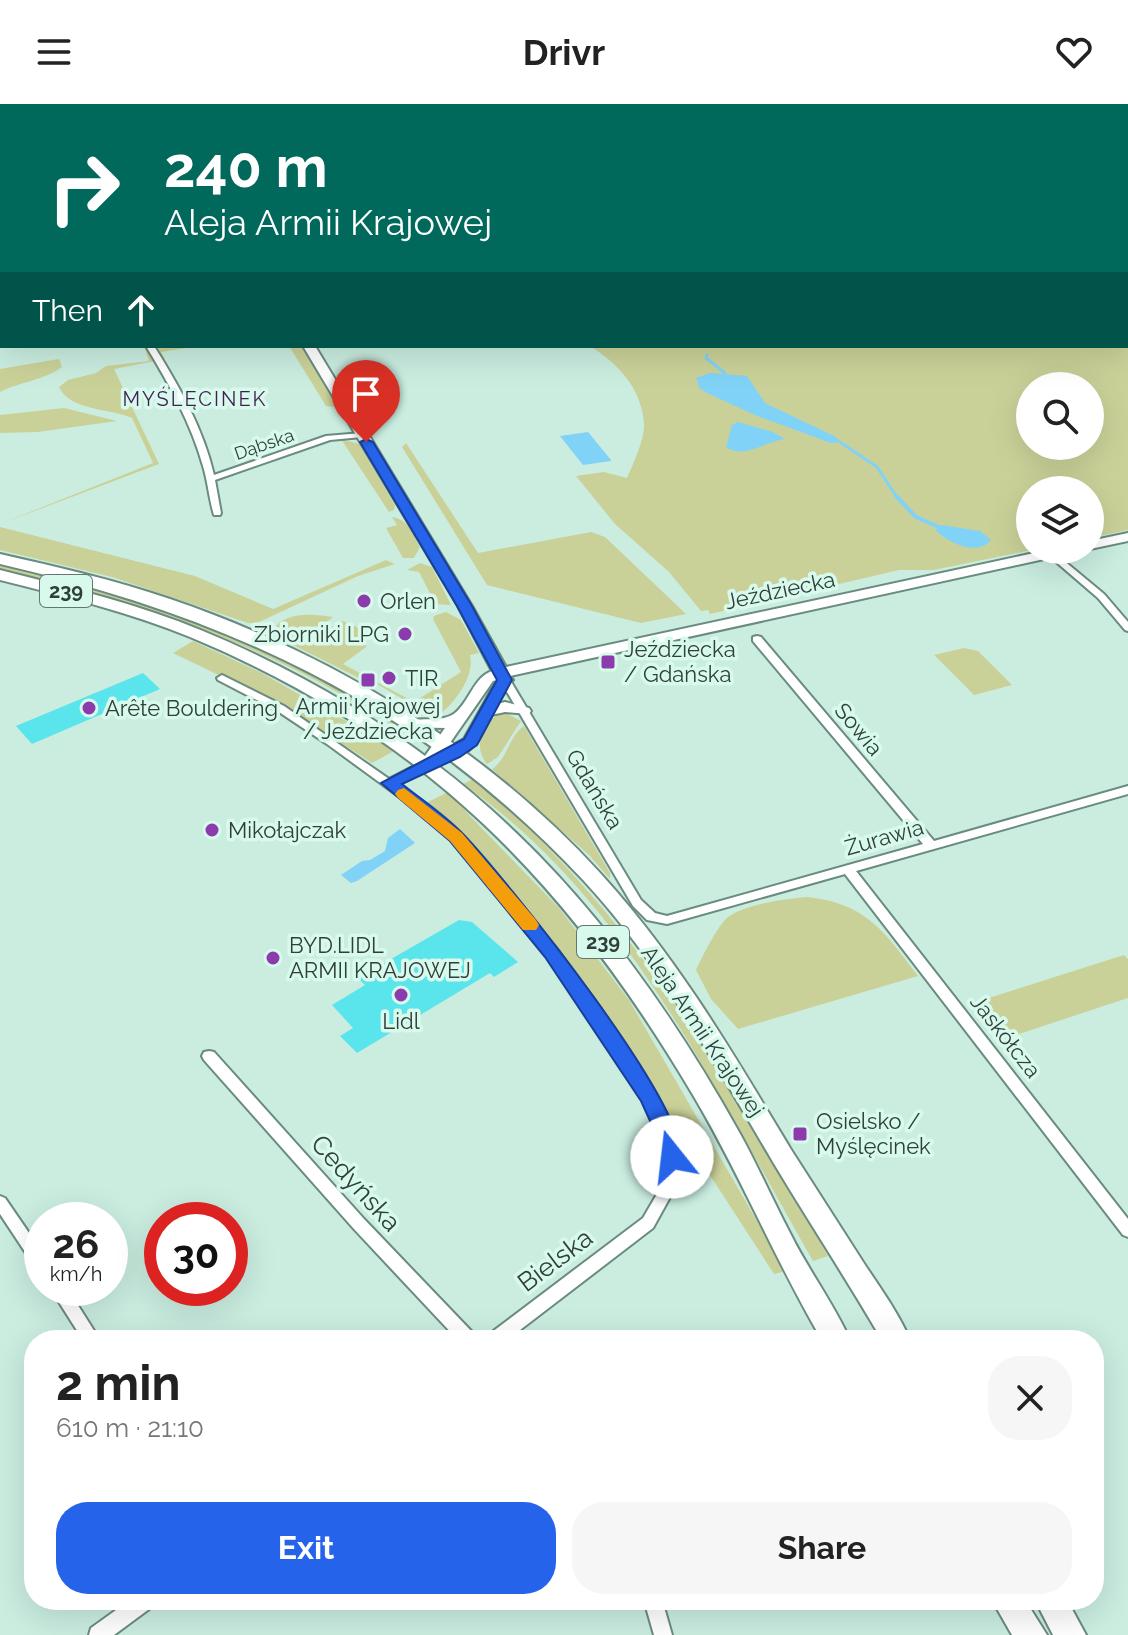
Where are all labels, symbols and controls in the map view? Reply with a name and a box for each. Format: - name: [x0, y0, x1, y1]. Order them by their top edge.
- icon: menu: [32, 30, 76, 74]
- icon: heart: [1052, 30, 1096, 74]
- text: Drivr: [523, 31, 605, 73]
- text: 240 m: [164, 134, 328, 200]
- icon: right: [32, 136, 136, 240]
- text: Aleja Armii Krajowej: [164, 201, 492, 243]
- icon: ahead: [119, 288, 163, 332]
- text: Then: [32, 293, 103, 328]
- pin: [332, 360, 400, 442]
- icon: arrive: [344, 372, 388, 416]
- map controls: [1016, 372, 1104, 564]
- button: search: [1016, 372, 1104, 460]
- district label: MYŚLĘCINEK: [123, 386, 267, 411]
- street label: Dąbska: [231, 424, 297, 464]
- button: layers: [1016, 476, 1104, 564]
- street label: Jeździecka: [723, 566, 837, 614]
- road number: 239: [40, 575, 92, 607]
- place label: Orlen: [380, 588, 436, 614]
- marker: Orlen: [355, 592, 373, 610]
- place label: Zbiorniki LPG: [254, 621, 389, 647]
- marker: Zbiorniki LPG: [396, 625, 414, 643]
- place label: Jeździecka / Gdańska: [624, 636, 736, 687]
- marker: Jeździecka / Gdańska: [599, 653, 617, 671]
- place label: TIR: [405, 665, 438, 691]
- marker: TIR: [380, 669, 398, 687]
- marker: Armii Krajowej / Jeździecka: [359, 671, 377, 689]
- place label: Armii Krajowej / Jeździecka: [296, 693, 440, 744]
- place label: Arête Bouldering: [105, 695, 278, 721]
- street label: Sowia: [830, 697, 888, 761]
- marker: Arête Bouldering: [80, 699, 98, 717]
- street label: Gdańska: [561, 744, 629, 834]
- street label: Żurawia: [842, 813, 926, 861]
- place label: Mikołajczak: [228, 817, 347, 843]
- marker: Mikołajczak: [203, 821, 221, 839]
- road number: 239: [577, 926, 629, 958]
- place label: BYD.LIDL ARMII KRAJOWEJ: [289, 932, 471, 983]
- street label: Aleja Armii Krajowej: [636, 941, 770, 1121]
- marker: BYD.LIDL ARMII KRAJOWEJ: [264, 949, 282, 967]
- marker: Lidl: [392, 986, 410, 1004]
- street label: Jaskółcza: [965, 989, 1047, 1083]
- place label: Lidl: [382, 1008, 420, 1034]
- place label: Osielsko / Myślęcinek: [816, 1108, 931, 1159]
- position arrow: [630, 1115, 714, 1199]
- marker: Osielsko / Myślęcinek: [791, 1125, 809, 1143]
- street label: Cedyńska: [305, 1129, 407, 1237]
- speed limit sign: 30: [144, 1202, 248, 1306]
- text: 26: [53, 1220, 99, 1267]
- street label: Bielska: [512, 1222, 598, 1298]
- text: km/h: [50, 1262, 102, 1286]
- text: 2 min: [56, 1355, 181, 1411]
- button: close: [988, 1356, 1072, 1440]
- text: 610 m · 21:10: [56, 1413, 204, 1443]
- button: Exit: [56, 1502, 556, 1594]
- button: Share: [572, 1502, 1072, 1594]

